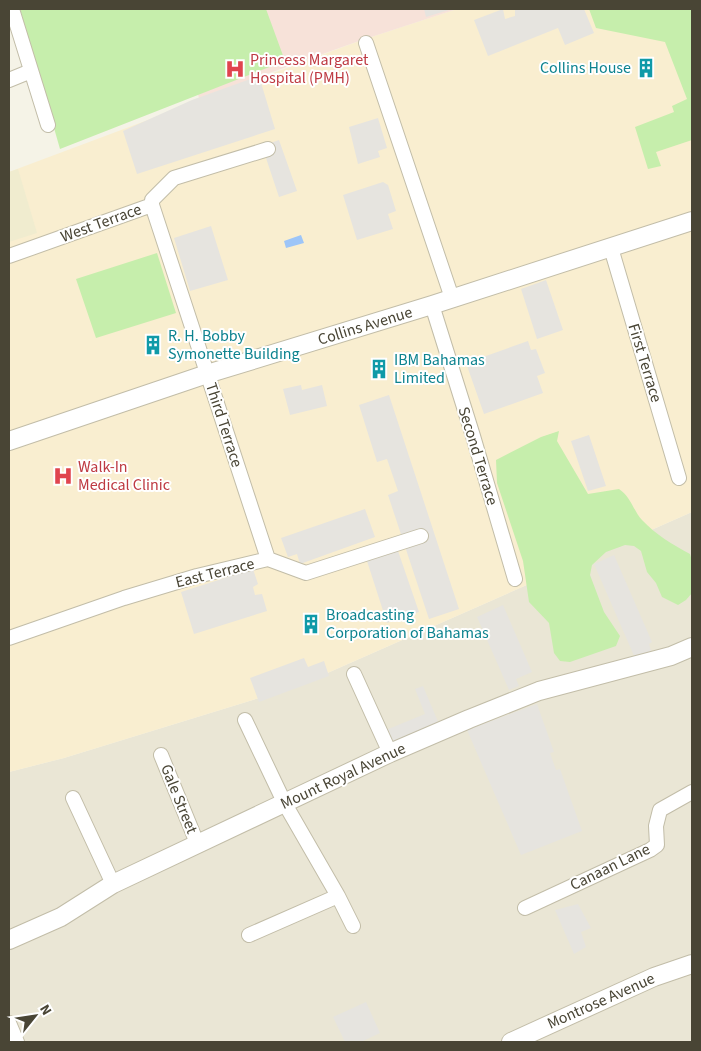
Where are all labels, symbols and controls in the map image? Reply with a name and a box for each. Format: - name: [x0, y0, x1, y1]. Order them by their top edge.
- place label: Princess Margaret Hospital (PMH): [250, 49, 369, 89]
- place label: Collins House: [540, 57, 631, 79]
- building icon: Collins House: [635, 57, 657, 79]
- hospital icon: Princess Margaret Hospital (PMH): [224, 58, 246, 80]
- street label: West Terrace: [57, 198, 145, 248]
- street label: Collins Avenue: [315, 301, 415, 351]
- street label: First Terrace: [623, 321, 667, 405]
- place label: R. H. Bobby Symonette Building: [168, 325, 300, 365]
- building icon: R. H. Bobby Symonette Building: [142, 334, 164, 356]
- place label: IBM Bahamas Limited: [394, 349, 485, 389]
- building icon: IBM Bahamas Limited: [368, 358, 390, 380]
- street label: Third Terrace: [200, 380, 248, 470]
- street label: Second Terrace: [453, 404, 503, 508]
- place label: Walk-In Medical Clinic: [78, 456, 170, 496]
- hospital icon: Walk-In Medical Clinic: [52, 465, 74, 487]
- street label: East Terrace: [173, 553, 257, 593]
- place label: Broadcasting Corporation of Bahamas: [326, 604, 489, 644]
- building icon: Broadcasting Corporation of Bahamas: [300, 613, 322, 635]
- street label: Mount Royal Avenue: [277, 737, 409, 815]
- street label: Gale Street: [155, 761, 203, 838]
- street label: Canaan Lane: [566, 838, 654, 896]
- street label: Montrose Avenue: [544, 967, 658, 1035]
- north arrow: [10, 991, 60, 1041]
- text: N: [34, 1001, 56, 1019]

